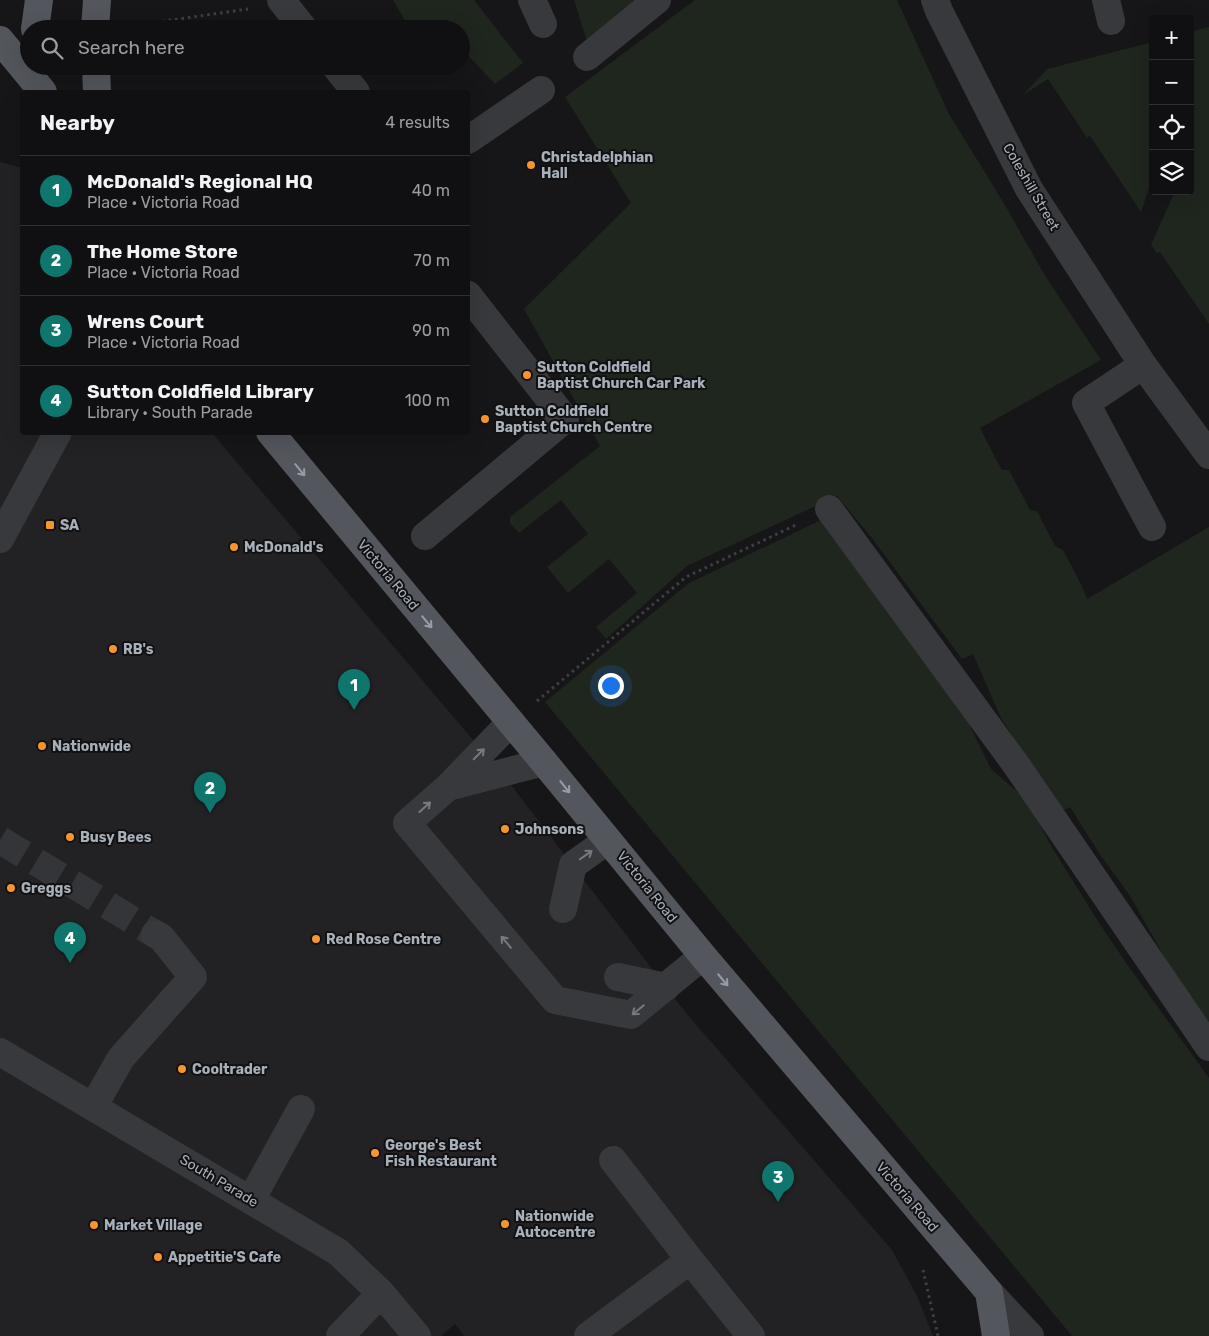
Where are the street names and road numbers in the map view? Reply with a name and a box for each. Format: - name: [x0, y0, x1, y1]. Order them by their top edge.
- street label: Coleshill Street: [999, 140, 1063, 234]
- street label: Victoria Road: [354, 536, 422, 614]
- street label: Victoria Road: [613, 848, 681, 926]
- street label: South Parade: [177, 1151, 261, 1211]
- street label: Victoria Road: [872, 1159, 942, 1235]

